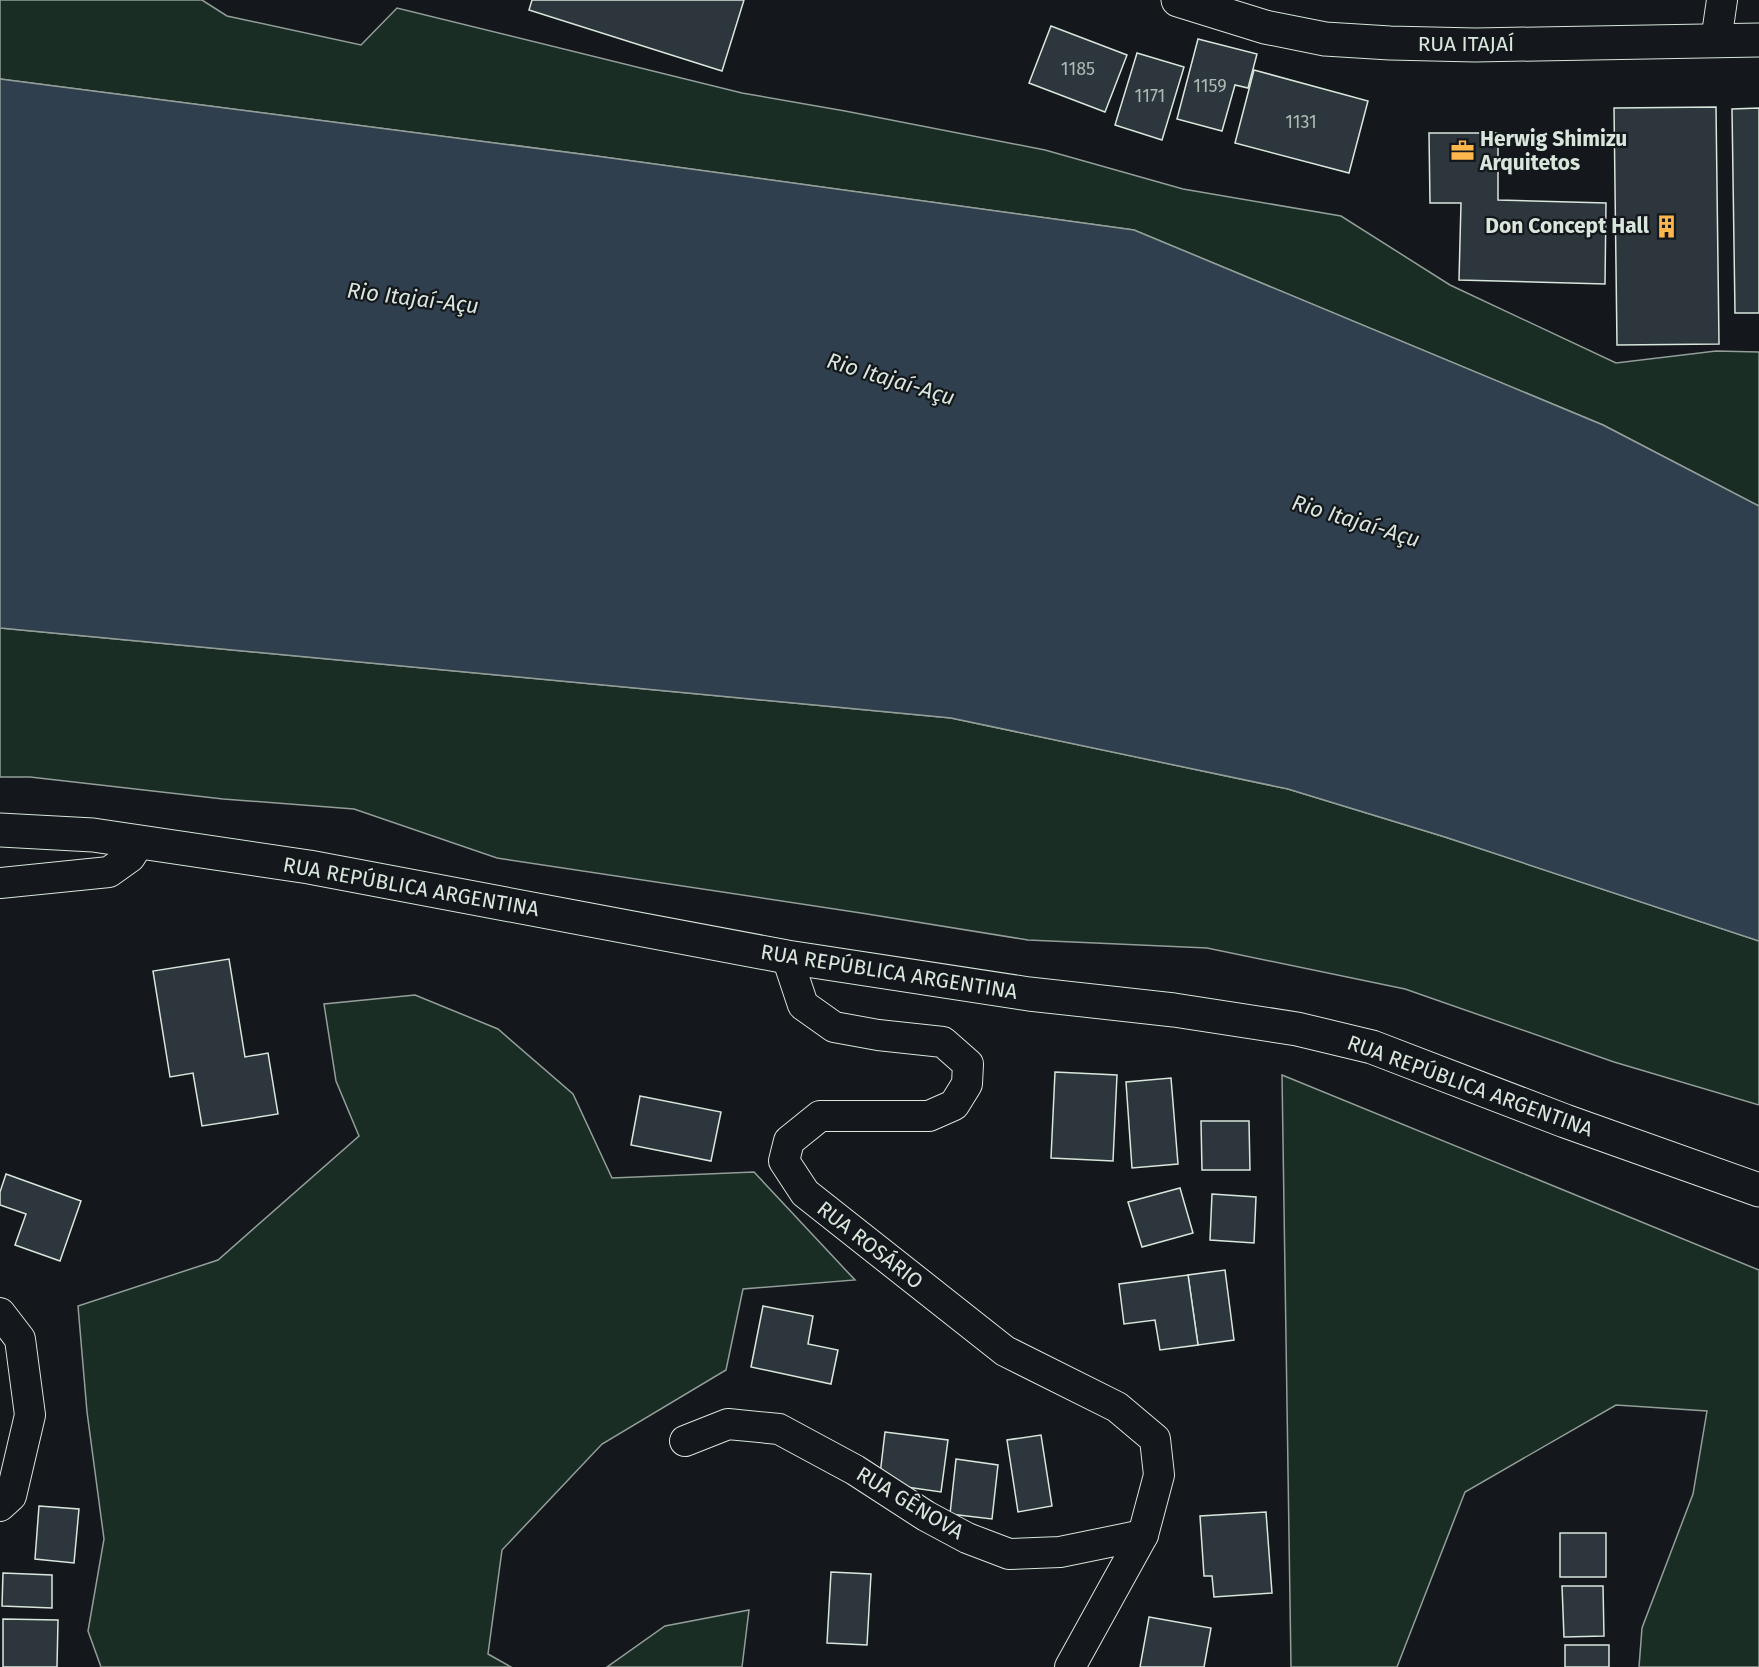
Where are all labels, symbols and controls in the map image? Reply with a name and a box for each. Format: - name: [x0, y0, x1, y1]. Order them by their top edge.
- street label: RUA ITAJAÍ: [1418, 31, 1514, 57]
- house number: 1185: [1061, 58, 1095, 80]
- house number: 1159: [1193, 75, 1227, 97]
- house number: 1171: [1135, 85, 1165, 107]
- house number: 1131: [1285, 111, 1317, 133]
- place label: Herwig Shimizu Arquitetos: [1479, 126, 1627, 176]
- office icon: Herwig Shimizu Arquitetos: [1449, 138, 1475, 164]
- place label: Don Concept Hall: [1485, 213, 1650, 239]
- building icon: Don Concept Hall: [1654, 213, 1680, 239]
- water label: Rio Itajaí-Açu: [346, 277, 480, 319]
- water label: Rio Itajaí-Açu: [824, 347, 958, 411]
- water label: Rio Itajaí-Açu: [1289, 489, 1423, 553]
- street label: RUA REPÚBLICA ARGENTINA: [281, 852, 541, 922]
- street label: RUA REPÚBLICA ARGENTINA: [759, 939, 1019, 1005]
- street label: RUA REPÚBLICA ARGENTINA: [1344, 1029, 1596, 1143]
- street label: RUA ROSÁRIO: [812, 1195, 928, 1295]
- street label: RUA GÊNOVA: [852, 1461, 968, 1545]

